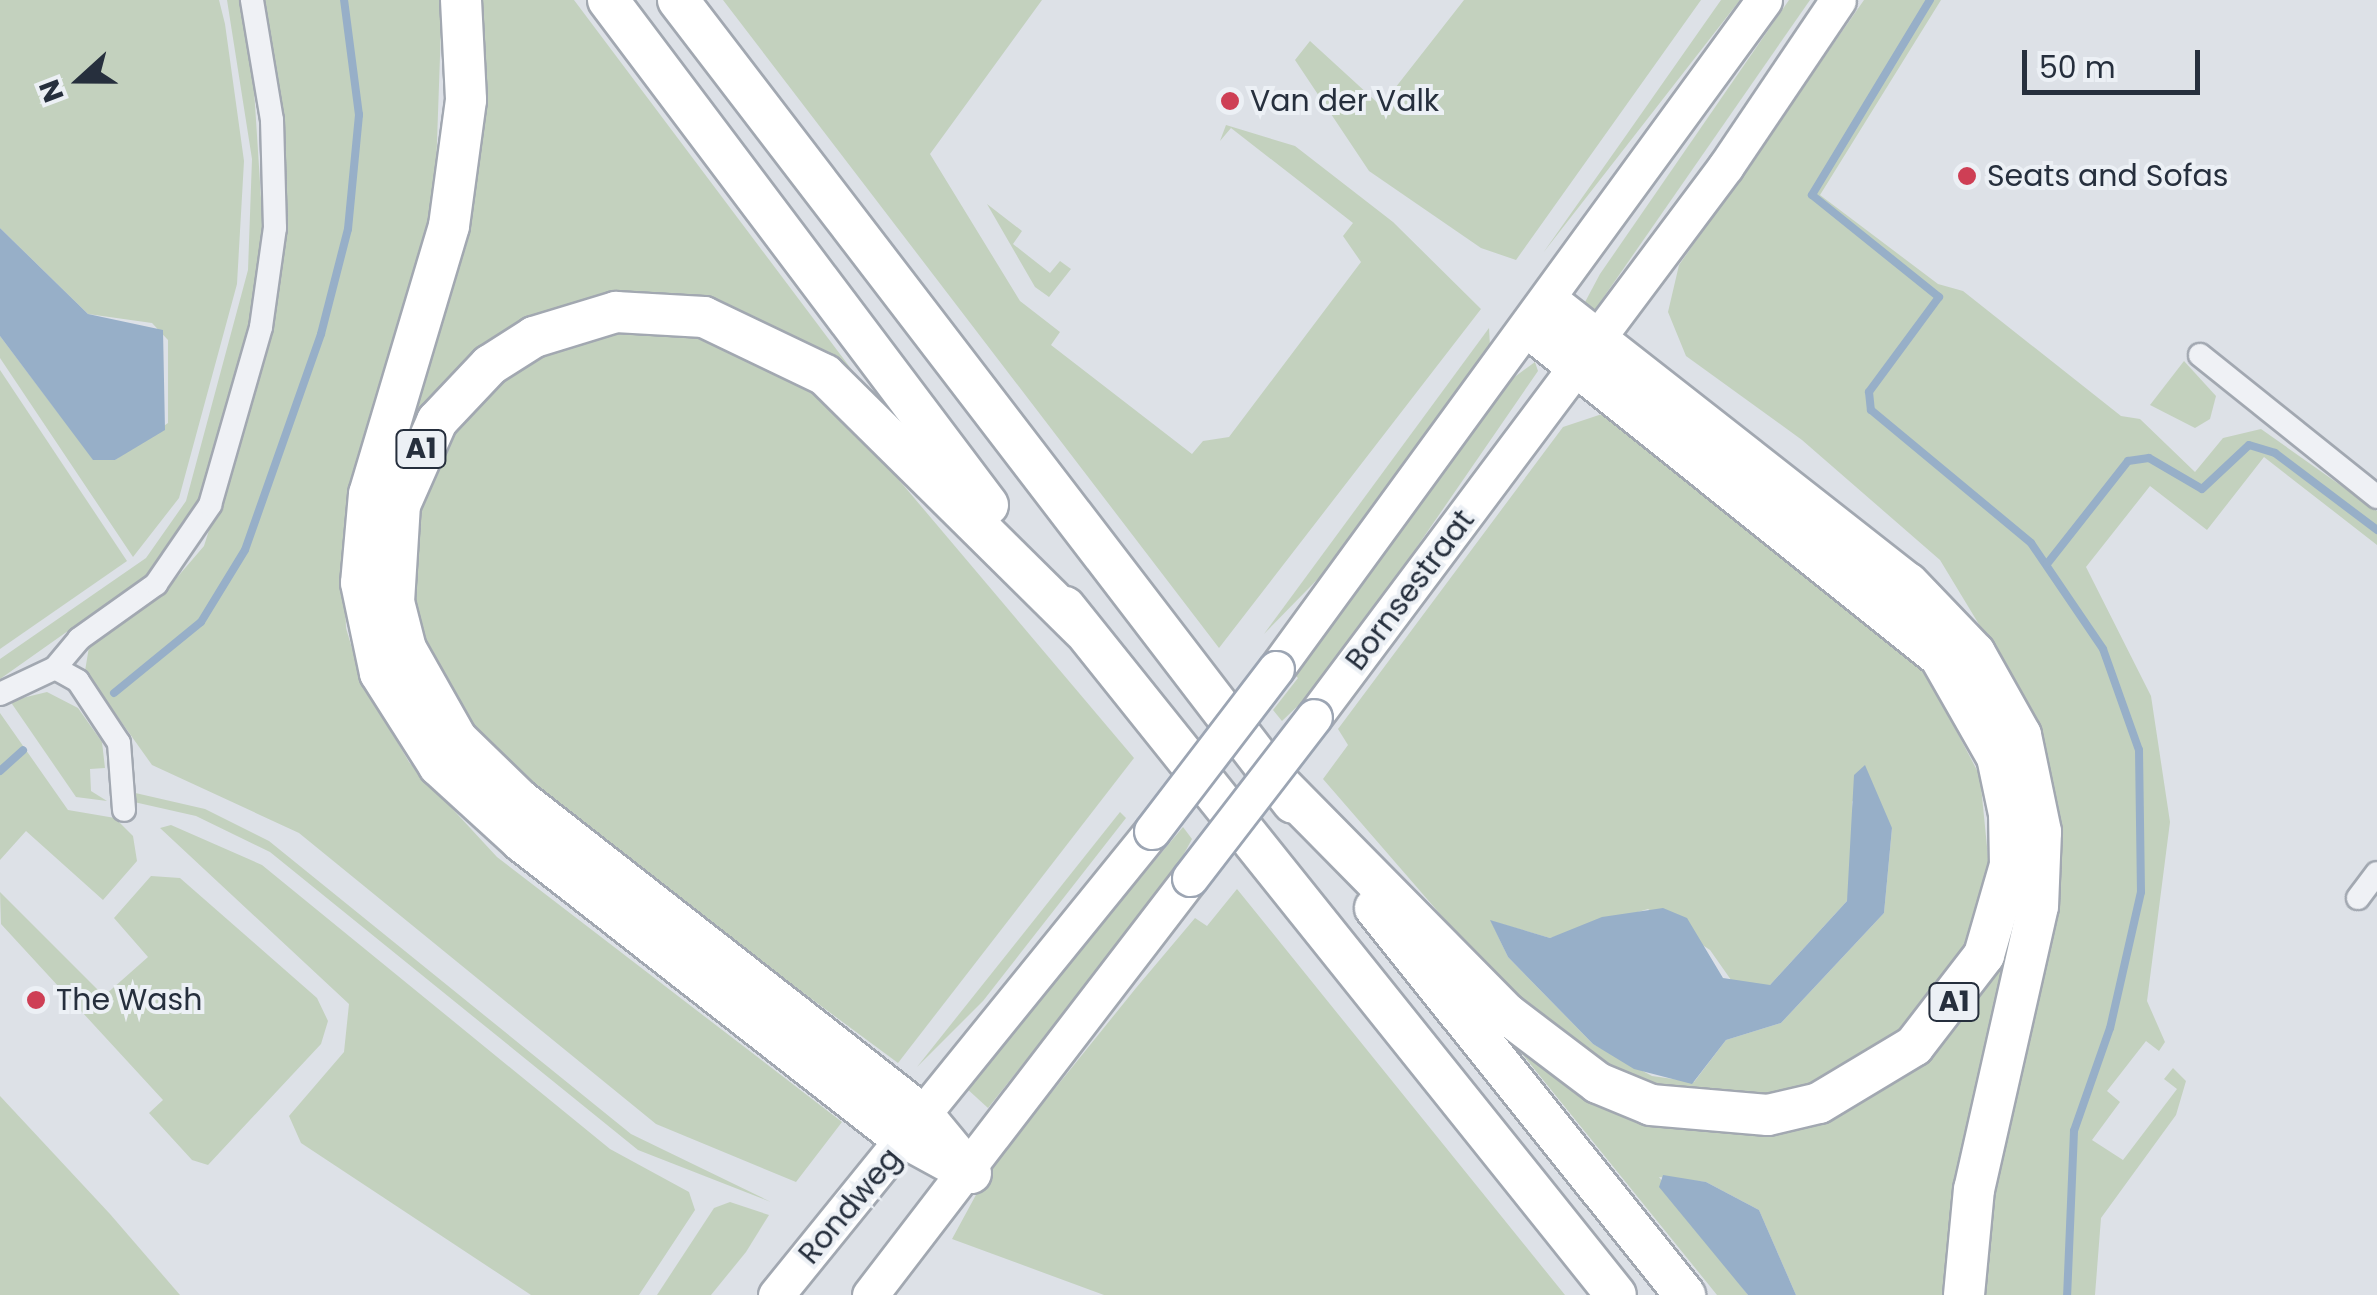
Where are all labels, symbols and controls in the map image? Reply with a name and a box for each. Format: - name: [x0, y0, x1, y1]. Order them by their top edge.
- north arrow: [30, 30, 130, 130]
- scale bar: [2027, 30, 2204, 92]
- text: 50 m: [2039, 46, 2116, 89]
- text: N: [30, 74, 74, 108]
- place label: Van der Valk: [1250, 83, 1439, 119]
- marker: Van der Valk: [1219, 90, 1241, 112]
- place label: Seats and Sofas: [1987, 158, 2228, 194]
- marker: Seats and Sofas: [1956, 165, 1978, 187]
- road number: A1: [394, 426, 448, 472]
- street label: Bornsestraat: [1338, 503, 1482, 677]
- road number: A1: [1926, 979, 1982, 1025]
- place label: The Wash: [56, 982, 202, 1018]
- marker: The Wash: [25, 989, 47, 1011]
- street label: Rondweg: [791, 1141, 909, 1271]

